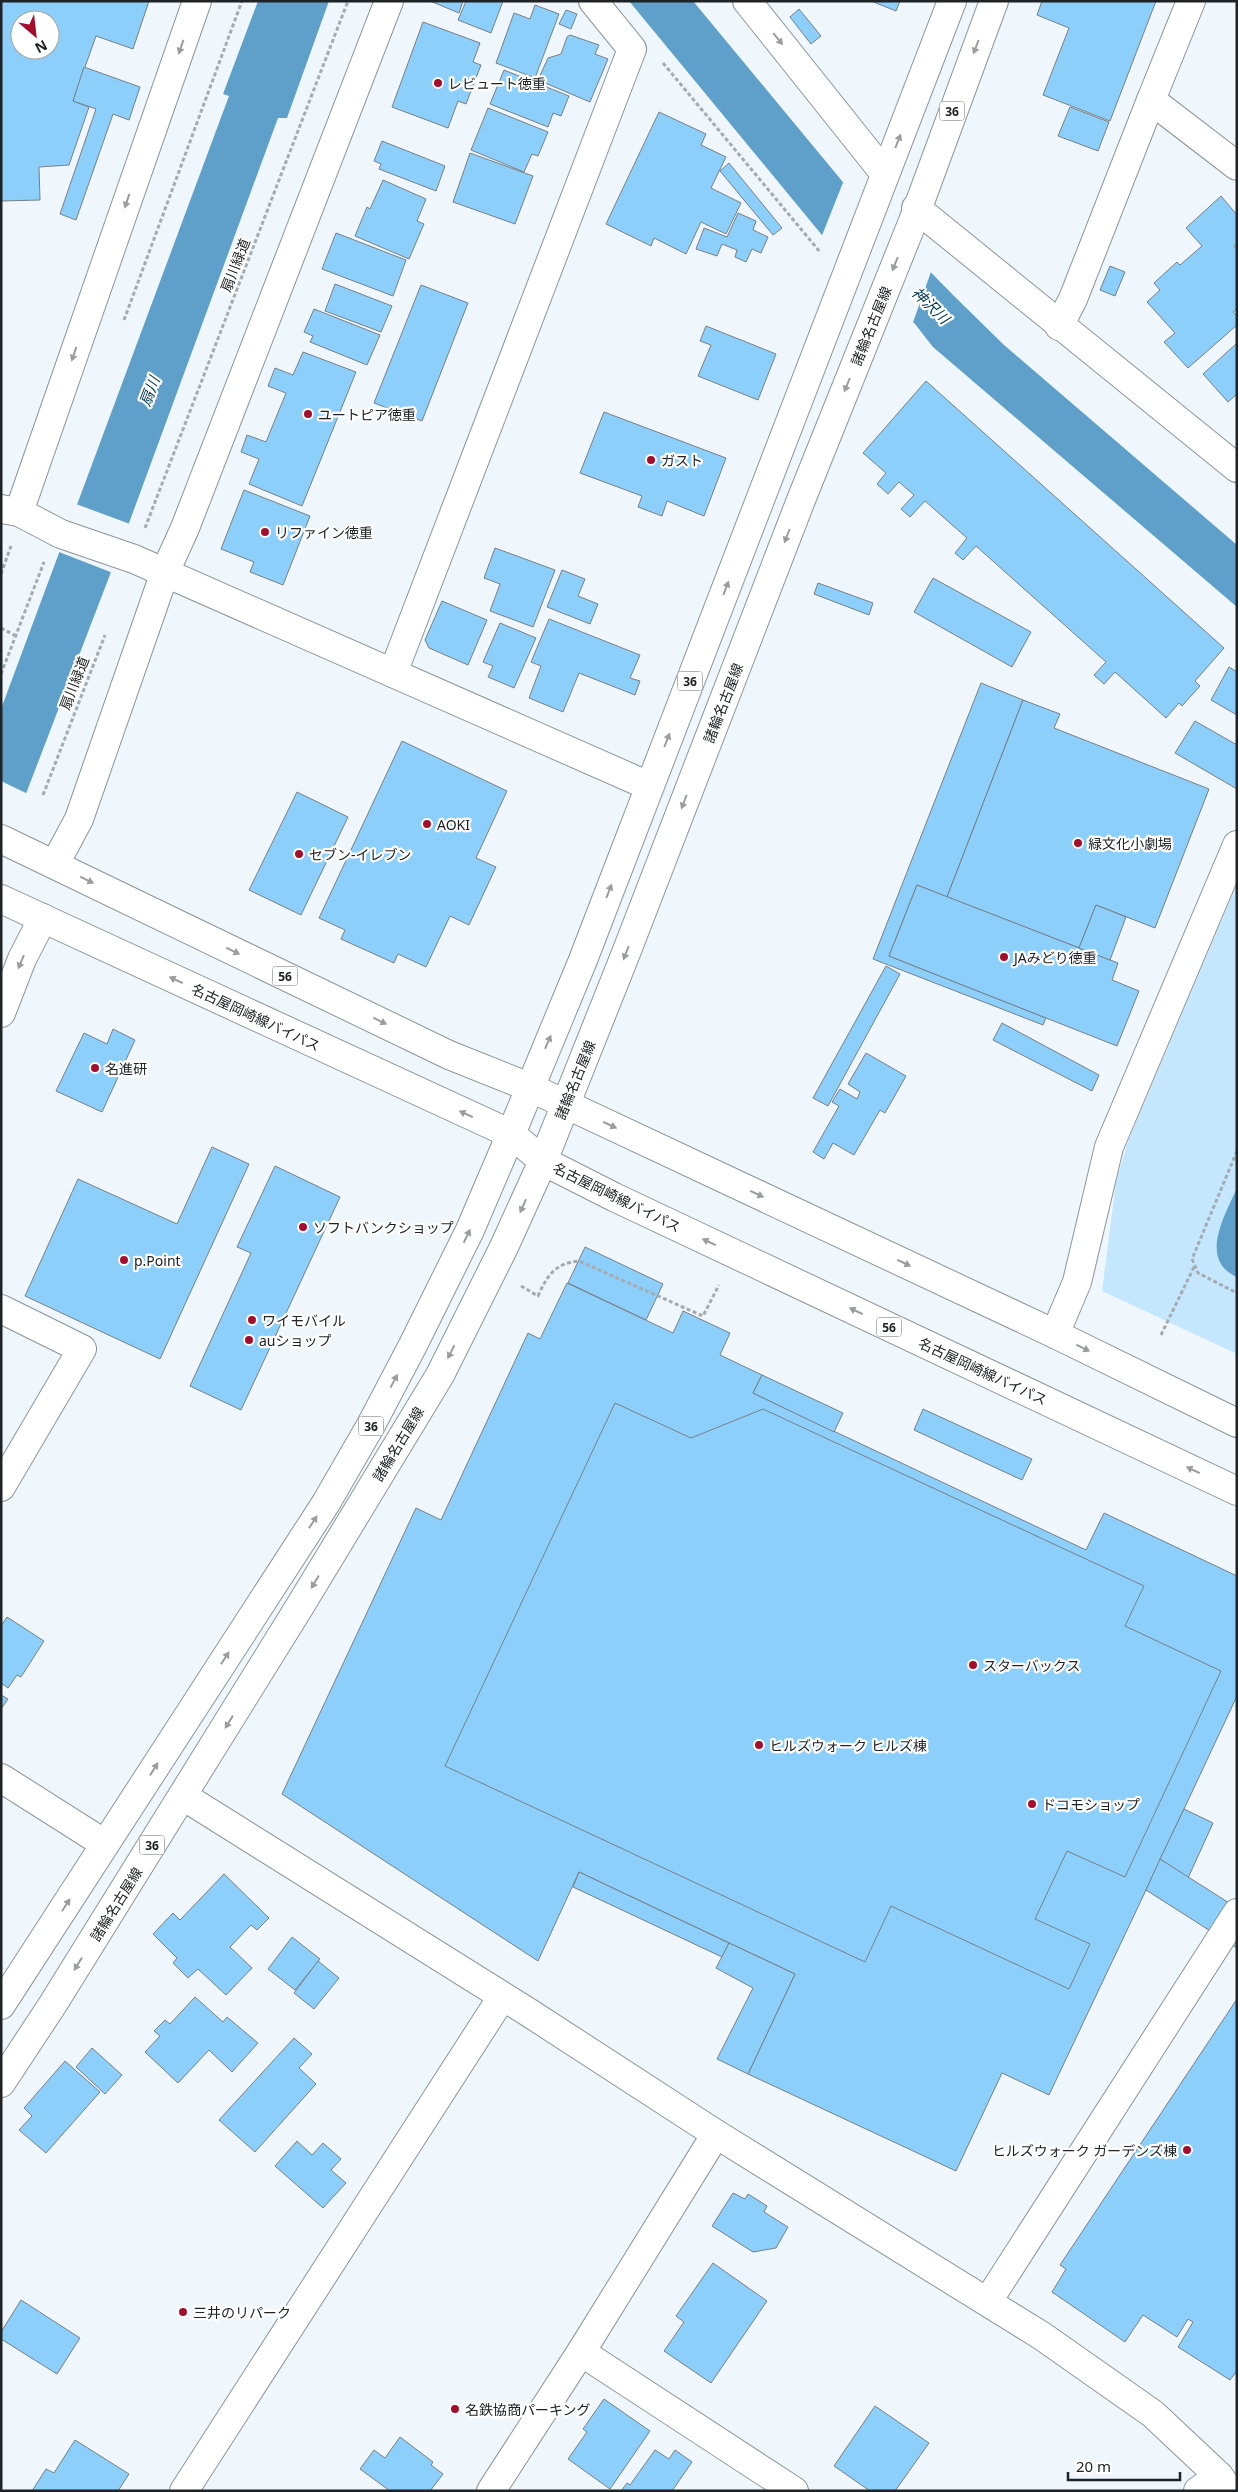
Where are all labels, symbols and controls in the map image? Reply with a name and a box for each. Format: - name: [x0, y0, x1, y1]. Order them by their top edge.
- north arrow: [10, 10, 60, 60]
- one-way arrow: [772, 32, 783, 45]
- text: N: [32, 36, 51, 58]
- one-way arrow: [177, 40, 184, 55]
- one-way arrow: [972, 40, 980, 54]
- place label: レビュート徳重: [448, 74, 546, 93]
- marker: レビュート徳重: [432, 77, 444, 89]
- road number: 36: [940, 102, 964, 120]
- one-way arrow: [894, 133, 902, 148]
- one-way arrow: [123, 193, 131, 208]
- street label: 扇川緑道: [216, 235, 254, 295]
- one-way arrow: [891, 257, 899, 271]
- water label: 神沢川: [908, 282, 956, 329]
- street label: 諸輪名古屋線: [846, 283, 896, 369]
- one-way arrow: [70, 347, 78, 362]
- water label: 扇川: [134, 372, 164, 409]
- one-way arrow: [843, 378, 851, 393]
- place label: ユートピア徳重: [318, 405, 416, 424]
- marker: ユートピア徳重: [302, 408, 314, 420]
- place label: ガスト: [661, 451, 703, 470]
- marker: ガスト: [645, 454, 657, 466]
- place label: リファイン徳重: [275, 523, 373, 542]
- marker: リファイン徳重: [259, 526, 271, 538]
- one-way arrow: [783, 529, 791, 544]
- one-way arrow: [722, 580, 730, 595]
- street label: 扇川緑道: [55, 653, 93, 713]
- street label: 諸輪名古屋線: [699, 660, 747, 746]
- road number: 36: [678, 671, 702, 690]
- one-way arrow: [663, 732, 671, 747]
- one-way arrow: [680, 794, 687, 809]
- place label: AOKI: [437, 815, 470, 834]
- marker: AOKI: [421, 818, 433, 830]
- place label: 緑文化小劇場: [1088, 834, 1172, 853]
- marker: 緑文化小劇場: [1072, 837, 1084, 849]
- place label: セブン-イレブン: [309, 845, 412, 864]
- marker: セブン-イレブン: [293, 848, 305, 860]
- one-way arrow: [80, 876, 94, 884]
- one-way arrow: [606, 884, 613, 899]
- one-way arrow: [621, 946, 629, 960]
- one-way arrow: [226, 947, 240, 955]
- place label: JAみどり徳重: [1012, 948, 1097, 967]
- marker: JAみどり徳重: [998, 951, 1010, 963]
- one-way arrow: [17, 955, 25, 969]
- road number: 56: [272, 966, 298, 986]
- one-way arrow: [169, 976, 183, 984]
- street label: 名古屋岡崎線バイパス: [189, 979, 323, 1055]
- one-way arrow: [372, 1017, 387, 1026]
- one-way arrow: [545, 1035, 553, 1049]
- street label: 諸輪名古屋線: [550, 1037, 600, 1123]
- place label: 名進研: [105, 1059, 147, 1078]
- marker: 名進研: [89, 1062, 101, 1074]
- one-way arrow: [459, 1110, 473, 1118]
- one-way arrow: [603, 1122, 617, 1130]
- street label: 名古屋岡崎線バイパス: [550, 1158, 684, 1236]
- one-way arrow: [750, 1190, 764, 1198]
- one-way arrow: [518, 1199, 526, 1213]
- place label: ソフトバンクショップ: [313, 1218, 454, 1237]
- marker: ソフトバンクショップ: [297, 1221, 309, 1233]
- one-way arrow: [463, 1228, 471, 1243]
- one-way arrow: [702, 1237, 716, 1245]
- place label: p.Point: [134, 1251, 181, 1270]
- marker: p.Point: [118, 1254, 130, 1266]
- one-way arrow: [897, 1259, 911, 1267]
- one-way arrow: [849, 1307, 863, 1315]
- place label: ワイモバイル: [262, 1311, 346, 1330]
- marker: ワイモバイル: [246, 1314, 258, 1326]
- road number: 56: [876, 1318, 902, 1336]
- place label: auショップ: [259, 1331, 332, 1350]
- street label: 名古屋岡崎線バイパス: [916, 1333, 1050, 1409]
- marker: auショップ: [243, 1334, 255, 1346]
- one-way arrow: [1075, 1343, 1090, 1352]
- one-way arrow: [447, 1345, 455, 1359]
- one-way arrow: [390, 1374, 398, 1388]
- street label: 諸輪名古屋線: [368, 1403, 428, 1485]
- road number: 36: [358, 1416, 384, 1435]
- one-way arrow: [1186, 1466, 1200, 1474]
- one-way arrow: [309, 1515, 318, 1529]
- one-way arrow: [311, 1576, 320, 1589]
- one-way arrow: [220, 1651, 230, 1665]
- place label: スターバックス: [983, 1656, 1080, 1675]
- marker: スターバックス: [967, 1659, 979, 1671]
- one-way arrow: [224, 1716, 233, 1729]
- place label: ヒルズウォーク ヒルズ棟: [769, 1736, 927, 1755]
- marker: ヒルズウォーク ヒルズ棟: [753, 1739, 765, 1751]
- one-way arrow: [149, 1762, 159, 1776]
- place label: ドコモショップ: [1042, 1795, 1140, 1814]
- marker: ドコモショップ: [1026, 1798, 1038, 1810]
- road number: 36: [140, 1836, 164, 1854]
- street label: 諸輪名古屋線: [86, 1863, 146, 1945]
- one-way arrow: [61, 1899, 70, 1912]
- one-way arrow: [74, 1958, 83, 1971]
- place label: ヒルズウォーク ガーデンズ棟: [992, 2141, 1177, 2160]
- marker: ヒルズウォーク ガーデンズ棟: [1181, 2144, 1193, 2156]
- place label: 三井のリパーク: [193, 2303, 291, 2322]
- marker: 三井のリパーク: [177, 2306, 189, 2318]
- place label: 名鉄協商パーキング: [465, 2400, 591, 2419]
- marker: 名鉄協商パーキング: [449, 2403, 461, 2415]
- scale bar: [1068, 2450, 1180, 2482]
- text: 20 m: [1076, 2456, 1111, 2476]

